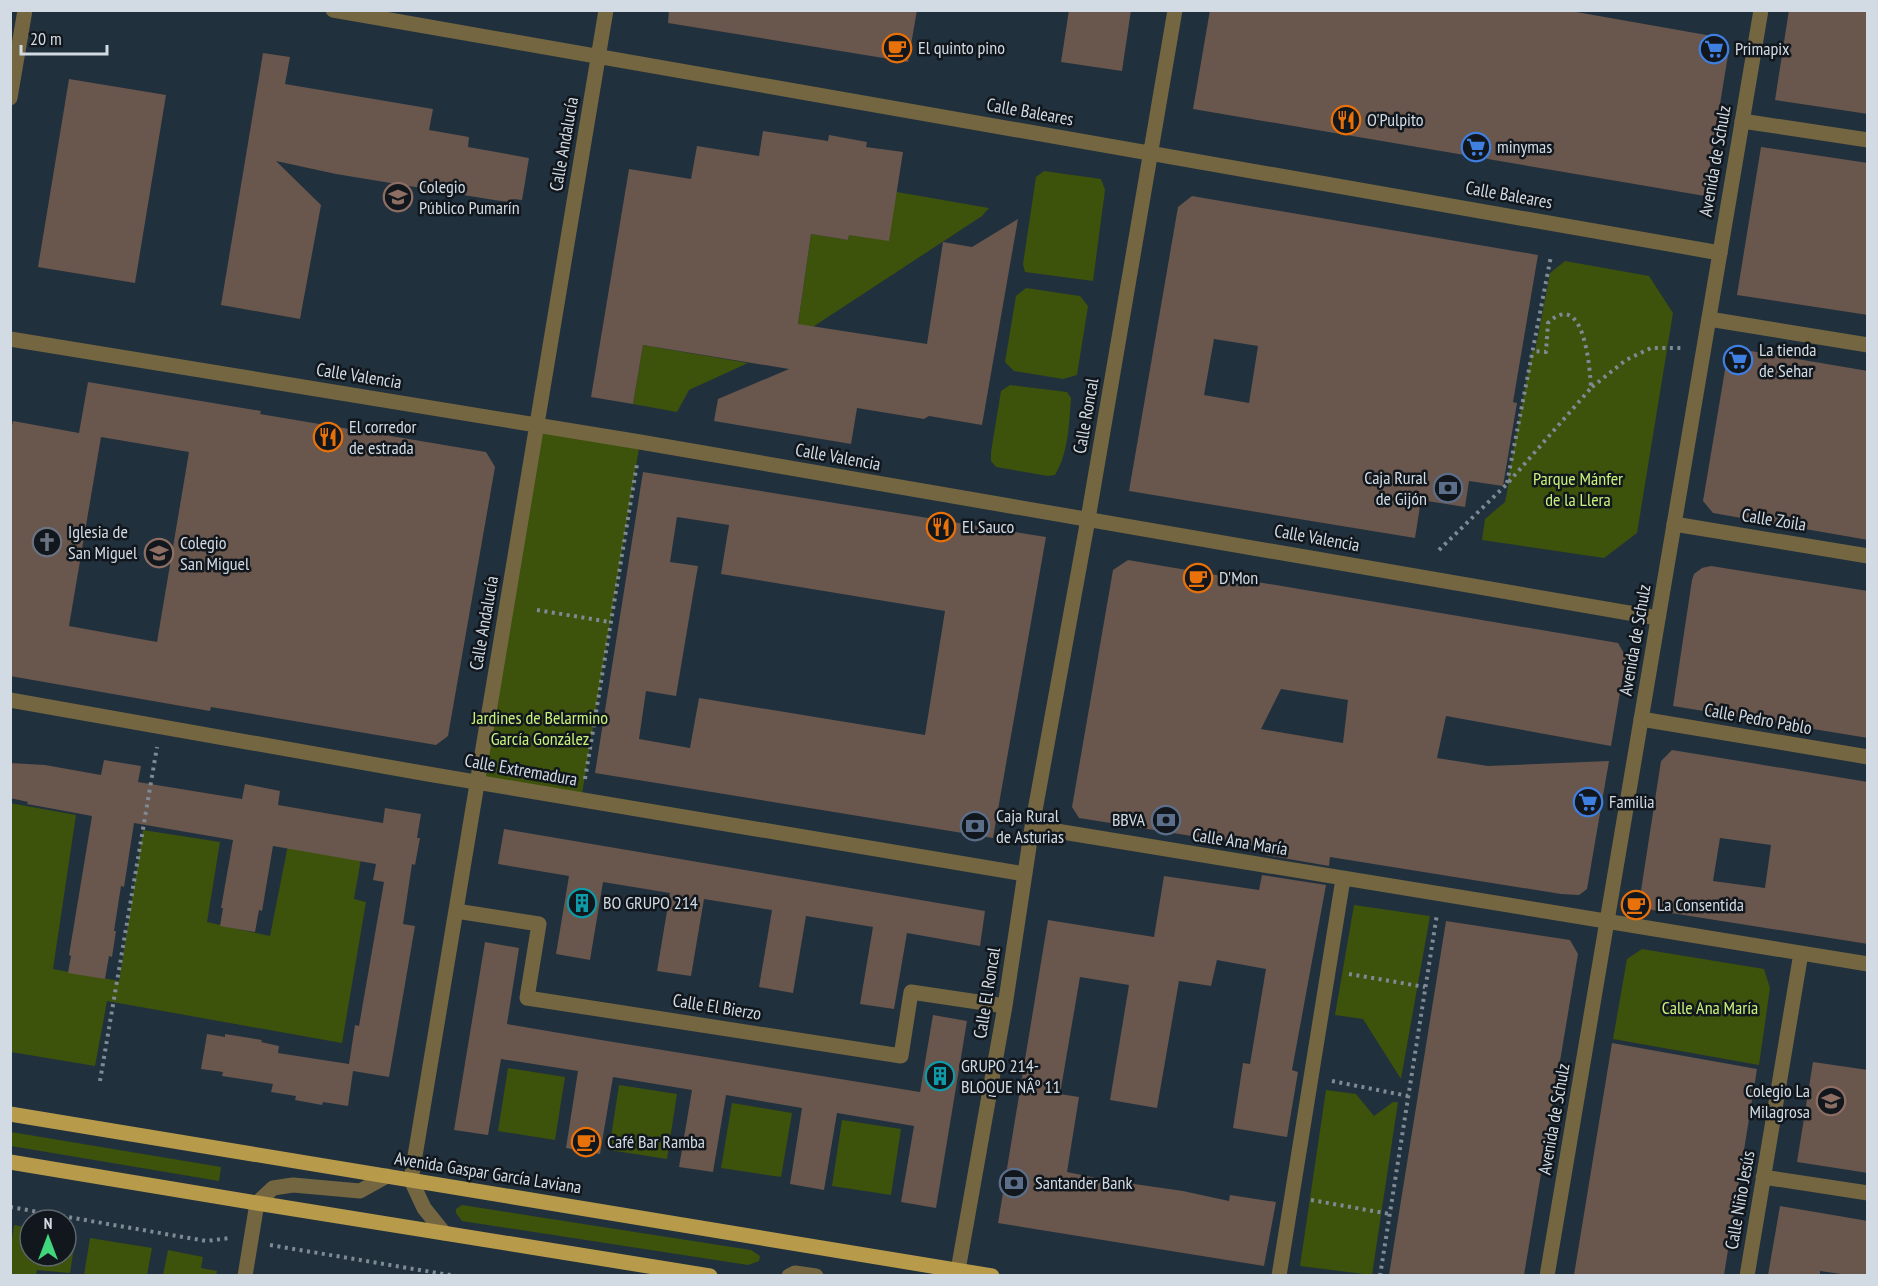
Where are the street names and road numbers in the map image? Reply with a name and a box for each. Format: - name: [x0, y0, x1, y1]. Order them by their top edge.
- street label: Calle Baleares: [985, 93, 1075, 130]
- street label: Calle Andalucía: [544, 95, 583, 193]
- street label: Avenida de Schulz: [1693, 103, 1736, 218]
- street label: Calle Baleares: [1464, 176, 1554, 213]
- street label: Calle Valencia: [315, 357, 403, 394]
- street label: Calle Roncal: [1068, 376, 1104, 455]
- street label: Calle Valencia: [794, 438, 883, 475]
- street label: Calle Zoila: [1740, 503, 1808, 536]
- street label: Calle Valencia: [1273, 519, 1362, 556]
- street label: Calle Andalucía: [464, 574, 503, 672]
- street label: Avenida de Schulz: [1613, 582, 1656, 697]
- street label: Calle Pedro Pablo: [1703, 698, 1814, 739]
- street label: Calle Extremadura: [463, 748, 579, 791]
- street label: Calle Ana María: [1191, 823, 1290, 860]
- street label: Calle El Roncal: [968, 945, 1005, 1040]
- street label: Calle El Bierzo: [671, 988, 763, 1025]
- street label: Avenida de Schulz: [1532, 1061, 1575, 1176]
- street label: Avenida Gaspar García Laviana: [393, 1146, 583, 1199]
- street label: Calle Niño Jesús: [1720, 1149, 1759, 1251]

